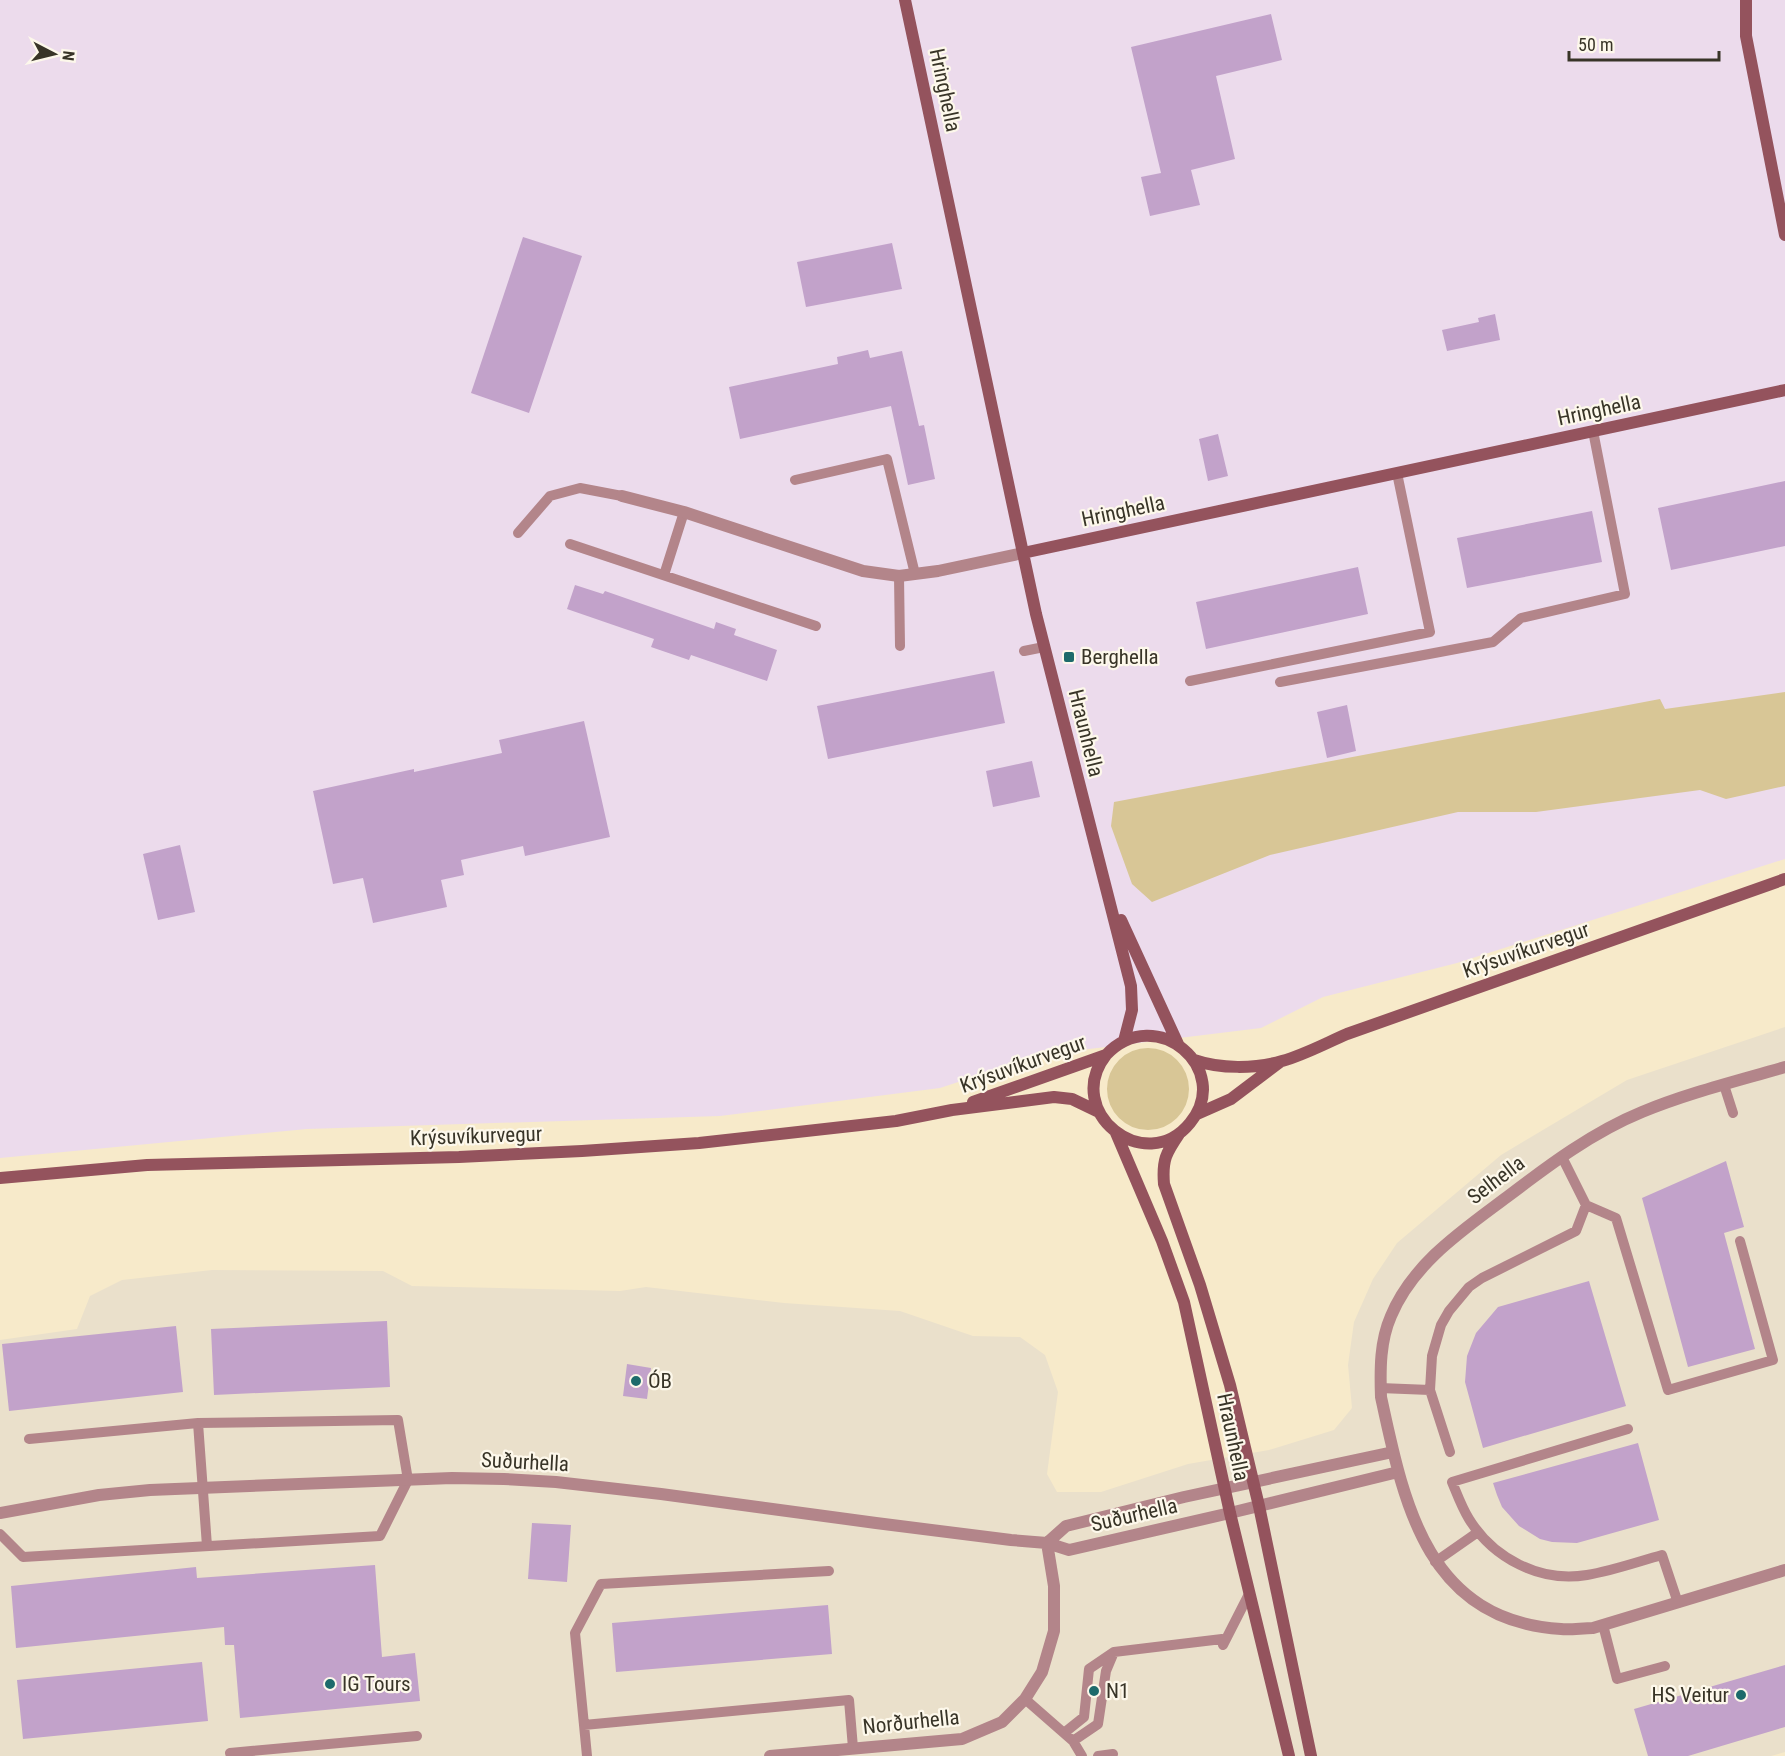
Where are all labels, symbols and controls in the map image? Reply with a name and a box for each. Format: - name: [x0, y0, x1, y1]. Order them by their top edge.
- north arrow: [24, 24, 84, 84]
- scale bar: [1569, 24, 1719, 62]
- text: 50 m: [1578, 34, 1613, 55]
- street label: Hringhella: [924, 46, 966, 134]
- text: N: [58, 50, 78, 62]
- street label: Hringhella: [1555, 389, 1643, 431]
- street label: Hringhella: [1079, 490, 1167, 532]
- place label: Berghella: [1081, 645, 1159, 669]
- marker: Berghella: [1062, 650, 1076, 664]
- street label: Hraunhella: [1064, 687, 1108, 779]
- street label: Krýsuvíkurvegur: [1460, 917, 1592, 983]
- street label: Krýsuvíkurvegur: [957, 1030, 1089, 1098]
- street label: Krýsuvíkurvegur: [410, 1122, 542, 1150]
- street label: Selhella: [1463, 1151, 1529, 1209]
- place label: ÓB: [648, 1369, 672, 1393]
- marker: ÓB: [629, 1374, 643, 1388]
- street label: Hraunhella: [1212, 1391, 1254, 1483]
- street label: Suðurhella: [480, 1448, 570, 1476]
- street label: Suðurhella: [1088, 1493, 1180, 1537]
- place label: IG Tours: [342, 1672, 411, 1696]
- marker: IG Tours: [323, 1677, 337, 1691]
- place label: N1: [1106, 1679, 1129, 1703]
- place label: HS Veitur: [1652, 1683, 1729, 1707]
- marker: N1: [1087, 1684, 1101, 1698]
- marker: HS Veitur: [1734, 1688, 1748, 1702]
- street label: Norðurhella: [862, 1705, 960, 1739]

